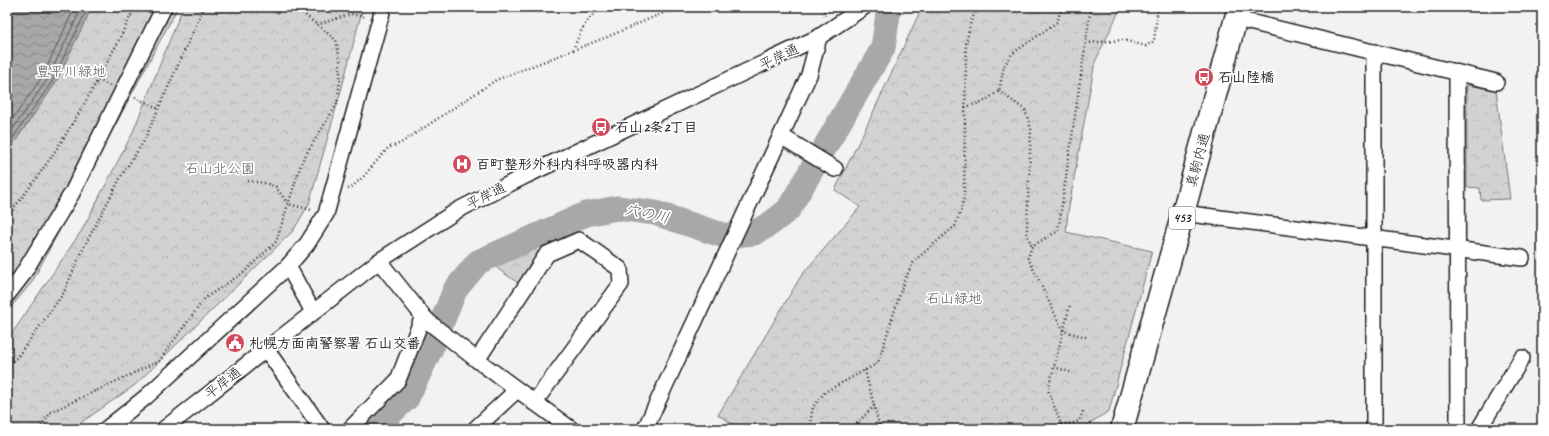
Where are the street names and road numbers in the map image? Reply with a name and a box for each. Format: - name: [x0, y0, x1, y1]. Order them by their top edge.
- street label: 平岸通: [756, 40, 802, 74]
- street label: 真駒内通: [1183, 131, 1213, 189]
- street label: 平岸通: [463, 179, 509, 213]
- road number: 453: [1169, 207, 1195, 229]
- street label: 平岸通: [201, 363, 245, 403]

